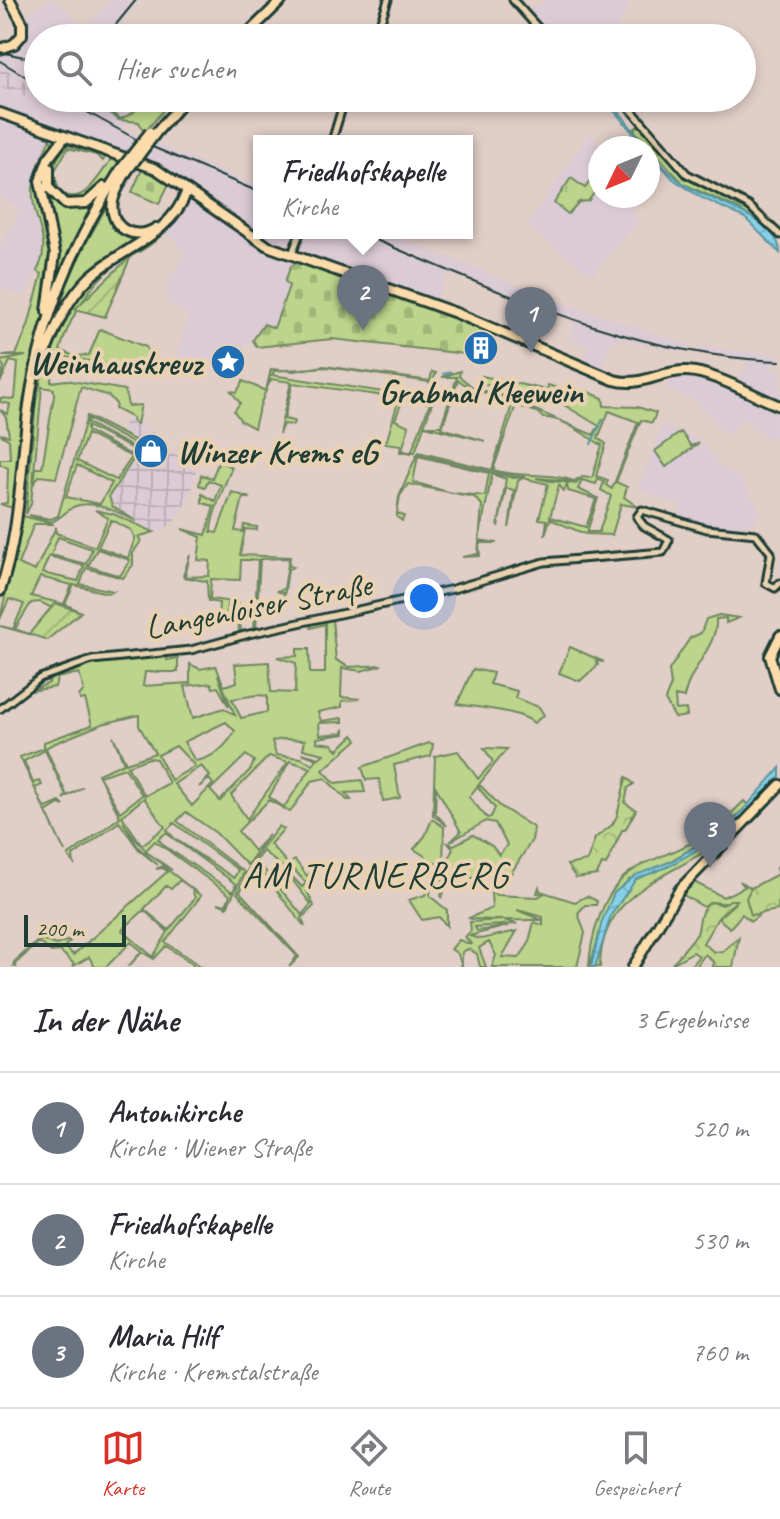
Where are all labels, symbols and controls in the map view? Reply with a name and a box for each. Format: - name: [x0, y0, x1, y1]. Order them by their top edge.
- search box: [24, 24, 756, 112]
- icon: search: [52, 46, 96, 90]
- text: Hier suchen: [116, 49, 236, 87]
- popup: [253, 135, 473, 239]
- north arrow: [588, 136, 660, 208]
- text: Friedhofskapelle: [281, 152, 445, 190]
- text: Kirche: [281, 190, 338, 223]
- pin: 2: [337, 265, 389, 331]
- pin: 1: [505, 287, 557, 353]
- building icon: Grabmal Kleewein: [462, 329, 500, 367]
- place label: Weinhauskreuz: [29, 341, 204, 384]
- place icon: Weinhauskreuz: [209, 343, 247, 381]
- place label: Grabmal Kleewein: [379, 370, 584, 413]
- place label: Winzer Krems eG: [177, 430, 381, 473]
- shop icon: Winzer Krems eG: [132, 432, 170, 470]
- street label: Langenloiser Straße: [141, 562, 378, 648]
- your location: [404, 578, 444, 618]
- pin: 3: [684, 802, 736, 868]
- district label: AM TURNERBERG: [243, 852, 511, 898]
- scale bar: [24, 911, 126, 947]
- text: 200 m: [36, 915, 83, 943]
- text: In der Nähe: [32, 998, 178, 1041]
- text: 3 Ergebnisse: [635, 1003, 748, 1036]
- text: Antonikirche: [108, 1093, 241, 1131]
- text: 1: [52, 1112, 64, 1145]
- text: 520 m: [692, 1112, 748, 1145]
- text: Kirche · Wiener Straße: [108, 1131, 312, 1164]
- text: Friedhofskapelle: [108, 1205, 272, 1243]
- text: 2: [52, 1224, 64, 1257]
- text: 530 m: [692, 1224, 748, 1257]
- text: Kirche: [108, 1243, 165, 1276]
- text: Maria Hilf: [108, 1317, 217, 1355]
- text: 3: [52, 1336, 64, 1369]
- text: 760 m: [692, 1336, 748, 1369]
- text: Kirche · Kremstalstraße: [108, 1355, 318, 1388]
- tab: Karte: [101, 1426, 145, 1502]
- tab: Route: [347, 1426, 391, 1502]
- tab: Gespeichert: [593, 1426, 679, 1502]

